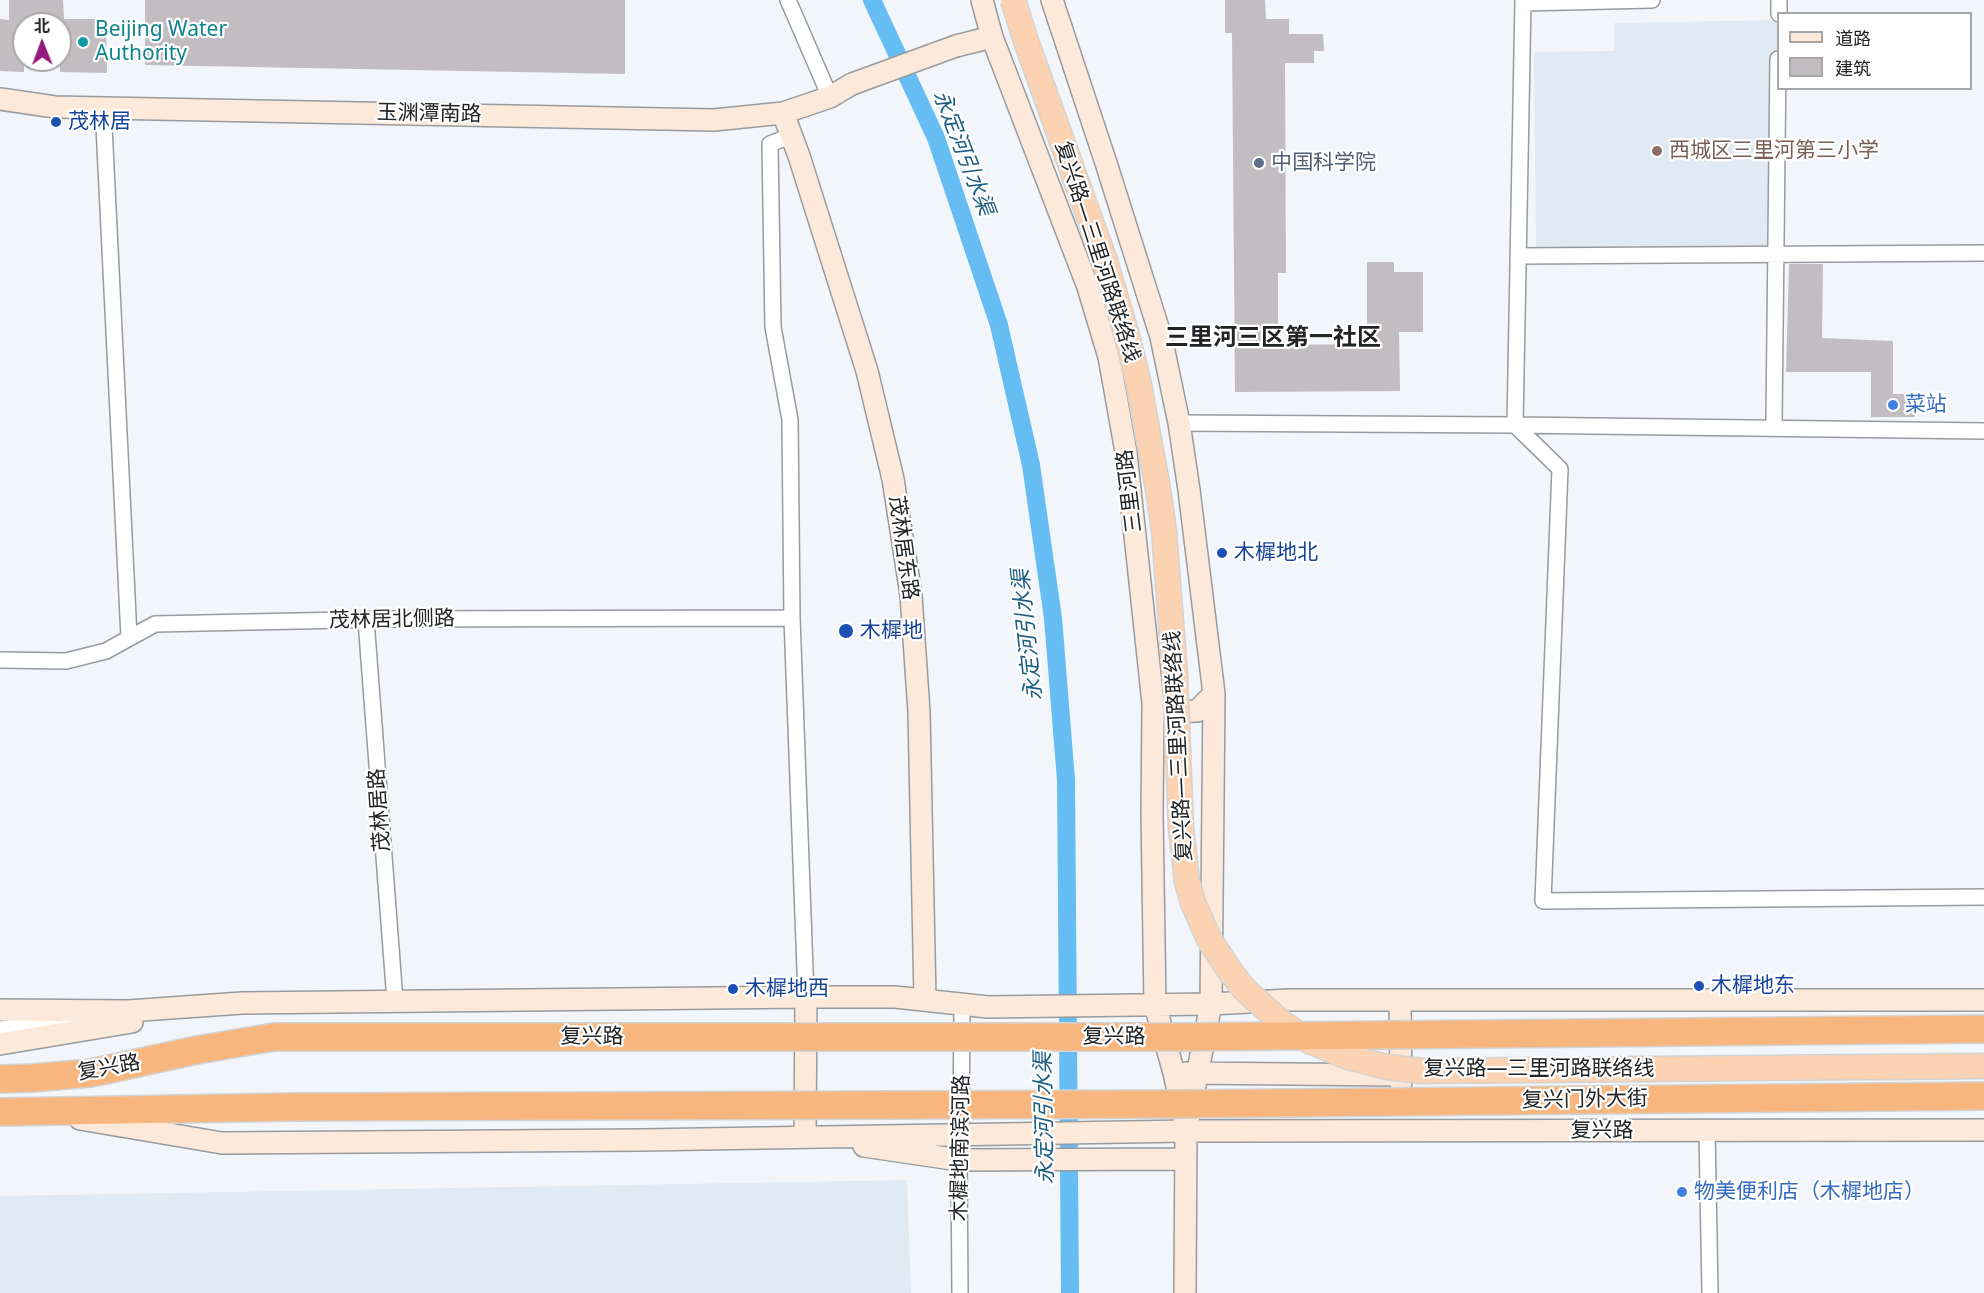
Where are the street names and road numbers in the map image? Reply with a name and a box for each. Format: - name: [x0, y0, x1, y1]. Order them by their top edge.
- street label: 玉渊潭南路: [376, 100, 482, 128]
- street label: 复兴路—三里河路联络线: [1049, 138, 1145, 366]
- street label: 三里河路: [1112, 448, 1148, 534]
- street label: 茂林居东路: [883, 494, 923, 602]
- street label: 茂林居北侧路: [329, 606, 455, 634]
- street label: 复兴路—三里河路联络线: [1160, 630, 1198, 862]
- street label: 茂林居路: [365, 767, 395, 853]
- street label: 复兴路: [561, 1024, 623, 1050]
- street label: 复兴路: [1083, 1024, 1145, 1050]
- street label: 复兴路: [76, 1050, 142, 1086]
- street label: 复兴路—三里河路联络线: [1424, 1056, 1654, 1082]
- street label: 木樨地南滨河路: [947, 1074, 975, 1222]
- street label: 复兴门外大街: [1522, 1086, 1648, 1114]
- street label: 复兴路: [1571, 1118, 1633, 1144]

